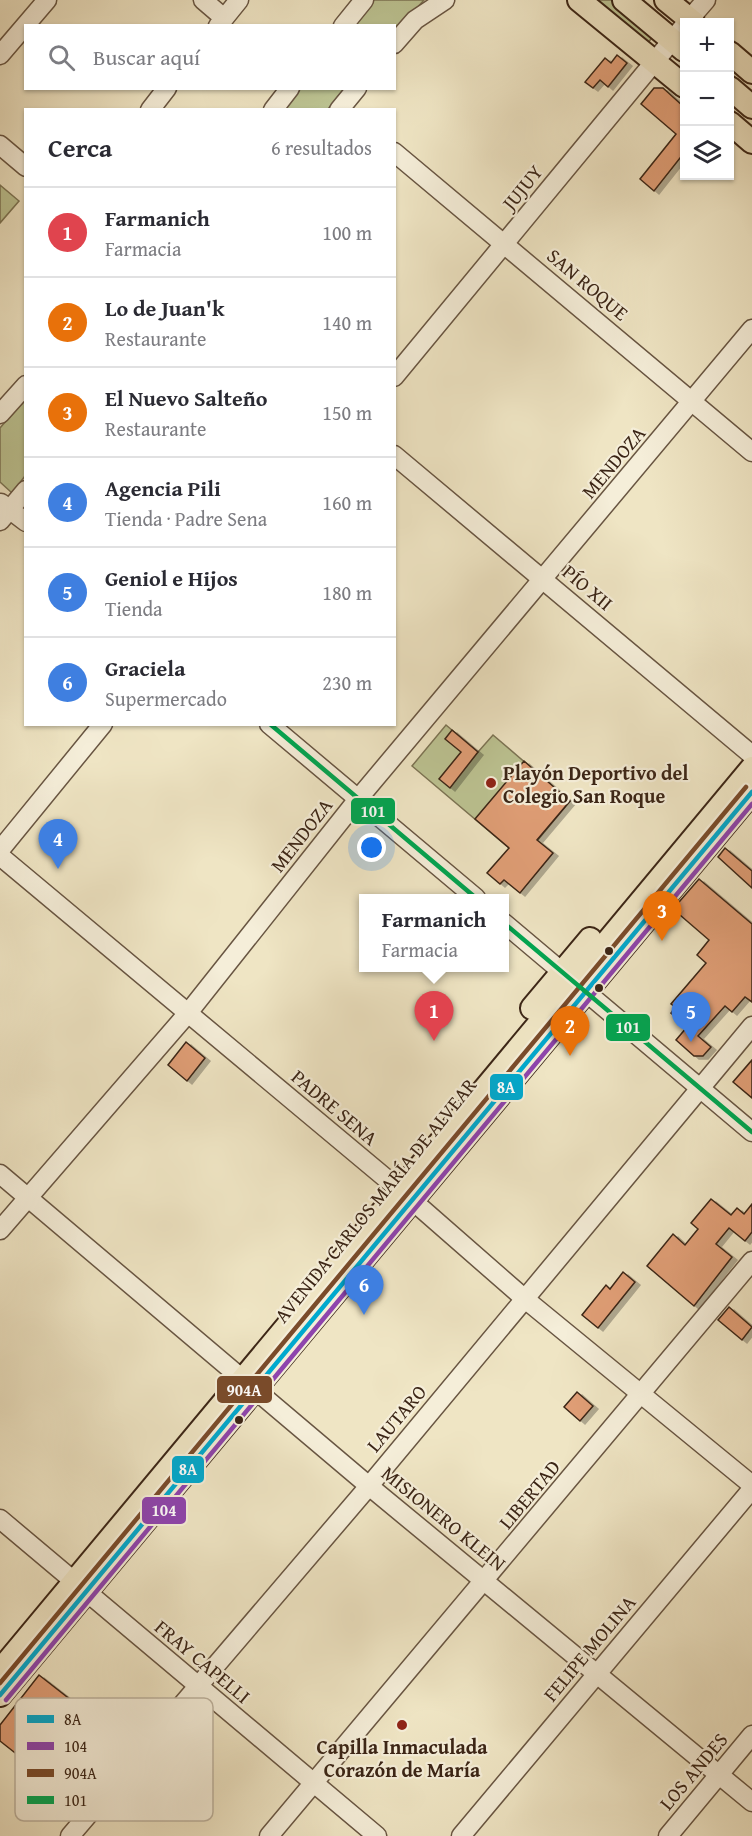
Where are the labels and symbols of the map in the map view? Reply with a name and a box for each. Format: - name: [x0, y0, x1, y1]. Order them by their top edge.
- street label: JUJUY: [493, 158, 549, 218]
- street label: SAN ROQUE: [541, 241, 635, 327]
- street label: MENDOZA: [574, 420, 652, 504]
- street label: PÍO XII: [556, 557, 620, 617]
- place label: Playón Deportivo del Colegio San Roque: [503, 758, 688, 810]
- marker: Playón Deportivo del Colegio San Roque: [484, 776, 498, 790]
- street label: MENDOZA: [263, 792, 339, 878]
- line badge: 101: [350, 797, 396, 825]
- text: 101: [361, 799, 385, 823]
- pin: 4: [38, 820, 78, 869]
- your location: [357, 833, 386, 862]
- pin: 3: [642, 892, 682, 941]
- unlabelled marker: [603, 945, 615, 957]
- unlabelled marker: [593, 982, 605, 994]
- pin: 1: [414, 992, 454, 1041]
- pin: 5: [672, 992, 710, 1042]
- pin: 2: [550, 1006, 590, 1056]
- line badge: 101: [605, 1013, 651, 1042]
- text: 101: [616, 1015, 640, 1039]
- street label: PADRE SENA: [285, 1062, 385, 1152]
- street label: AVENIDA CARLOS MARÍA DE ALVEAR: [267, 1071, 483, 1329]
- line badge: 8A: [489, 1073, 524, 1101]
- text: 8A: [497, 1075, 516, 1099]
- pin: 6: [344, 1266, 384, 1315]
- line badge: 904A: [216, 1375, 273, 1404]
- text: 904A: [226, 1378, 262, 1402]
- street label: LAUTARO: [359, 1378, 433, 1458]
- unlabelled marker: [233, 1414, 245, 1426]
- street label: LIBERTAD: [491, 1453, 567, 1535]
- line badge: 8A: [171, 1455, 205, 1484]
- text: 8A: [179, 1457, 198, 1481]
- street label: MISIONERO KLEIN: [375, 1459, 513, 1577]
- line badge: 104: [141, 1496, 187, 1525]
- text: 104: [152, 1498, 176, 1522]
- street label: FELIPE MOLINA: [536, 1589, 642, 1707]
- street label: FRAY CAPELLI: [149, 1612, 257, 1710]
- legend: [15, 1698, 213, 1821]
- text: 8A: [64, 1707, 82, 1731]
- marker: Capilla Inmaculada Corazón de María: [395, 1718, 409, 1732]
- street label: LOS ANDES: [652, 1726, 734, 1816]
- place label: Capilla Inmaculada Corazón de María: [316, 1732, 488, 1784]
- text: 104: [64, 1734, 87, 1758]
- text: 904A: [64, 1761, 97, 1785]
- text: 101: [64, 1788, 87, 1812]

